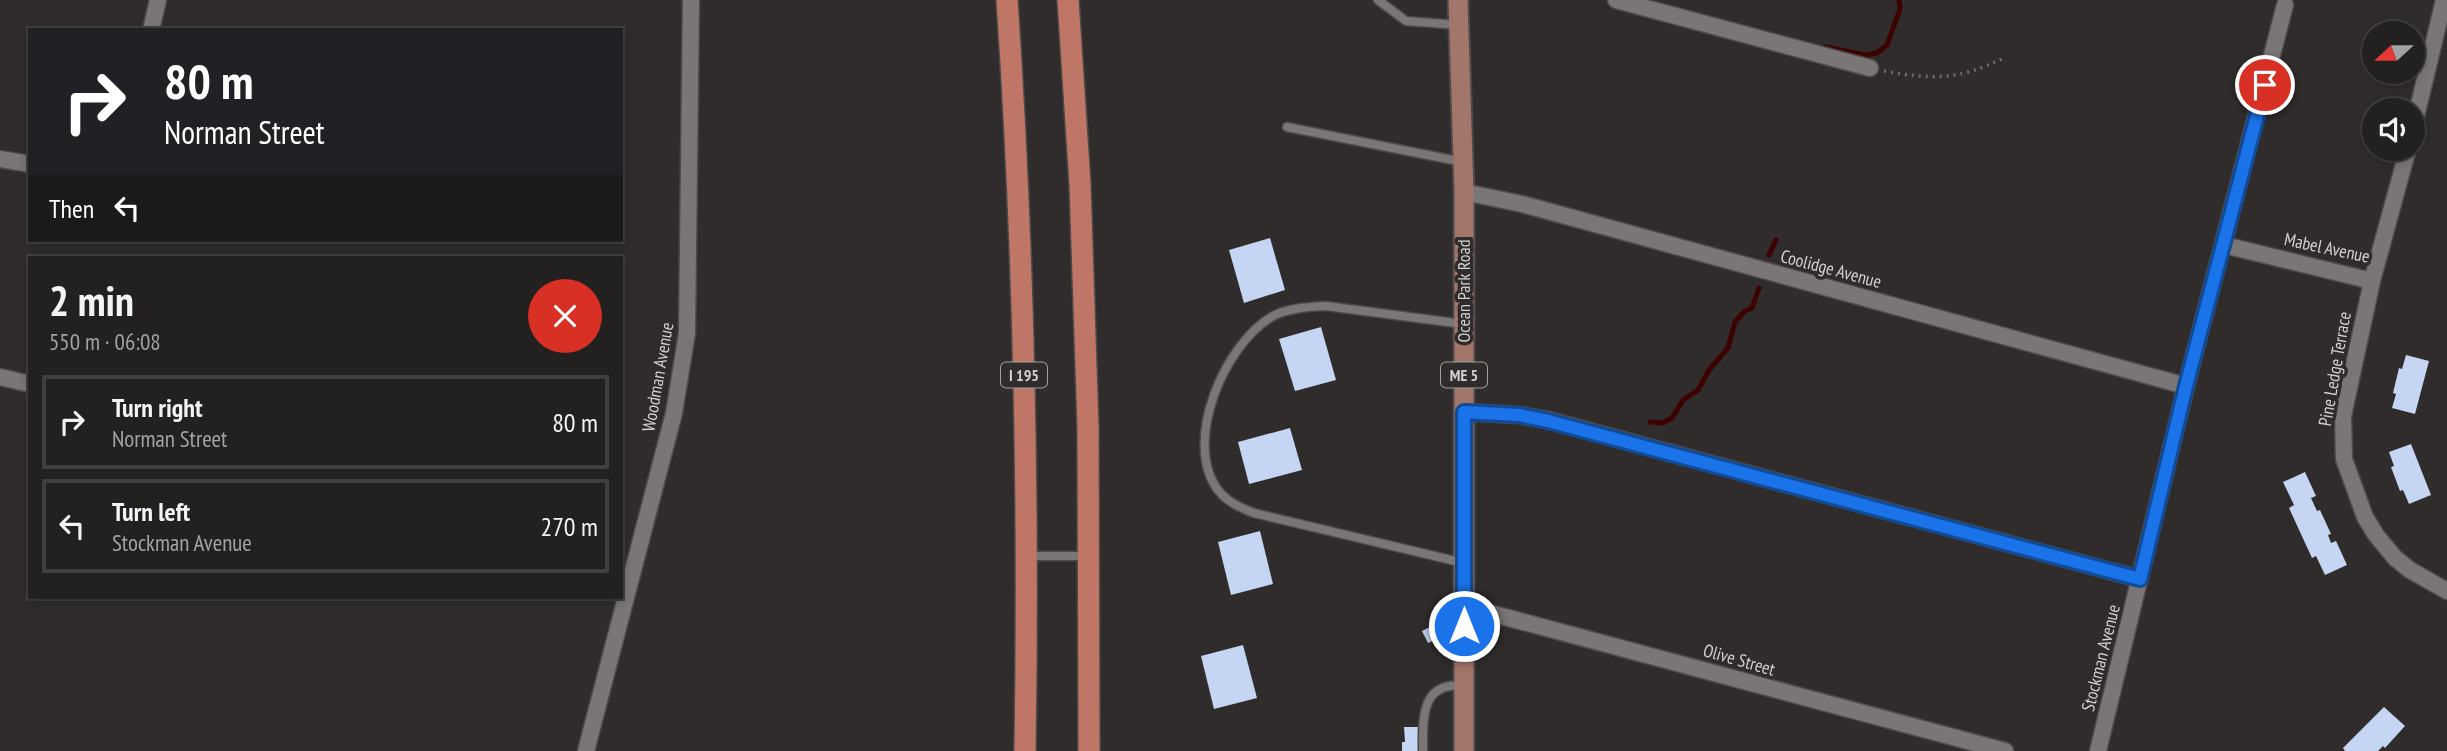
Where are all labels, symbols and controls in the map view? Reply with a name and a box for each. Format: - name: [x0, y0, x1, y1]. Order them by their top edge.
- north arrow: [2362, 21, 2426, 84]
- map controls: [2362, 21, 2425, 161]
- text: 80 m: [164, 49, 253, 113]
- pin: [2235, 55, 2295, 115]
- icon: right: [49, 56, 140, 147]
- icon: arrive: [2246, 66, 2284, 104]
- button: sound: [2362, 98, 2425, 161]
- text: Norman Street: [164, 111, 325, 153]
- icon: left: [108, 189, 146, 227]
- text: Then: [49, 192, 94, 225]
- street label: Mabel Avenue: [2282, 227, 2372, 268]
- street label: Ocean Park Road: [1452, 239, 1475, 343]
- street label: Coolidge Avenue: [1778, 244, 1884, 293]
- text: 2 min: [49, 273, 134, 328]
- button: close: [528, 279, 602, 353]
- street label: Pine Ledge Terrace: [2313, 310, 2356, 428]
- street label: Woodman Avenue: [637, 321, 678, 433]
- text: 550 m · 06:08: [49, 327, 161, 356]
- road number: I 195: [1001, 362, 1047, 388]
- road number: ME 5: [1441, 362, 1487, 388]
- text: Turn right: [112, 391, 203, 424]
- icon: right: [53, 403, 91, 441]
- text: 80 m: [552, 406, 598, 439]
- text: Norman Street: [112, 424, 227, 453]
- text: Turn left: [112, 495, 190, 528]
- icon: left: [53, 507, 91, 545]
- text: 270 m: [540, 510, 598, 543]
- text: Stockman Avenue: [112, 528, 252, 557]
- position arrow: [1427, 589, 1501, 663]
- street label: Stockman Avenue: [2076, 602, 2125, 714]
- street label: Olive Street: [1701, 638, 1778, 681]

